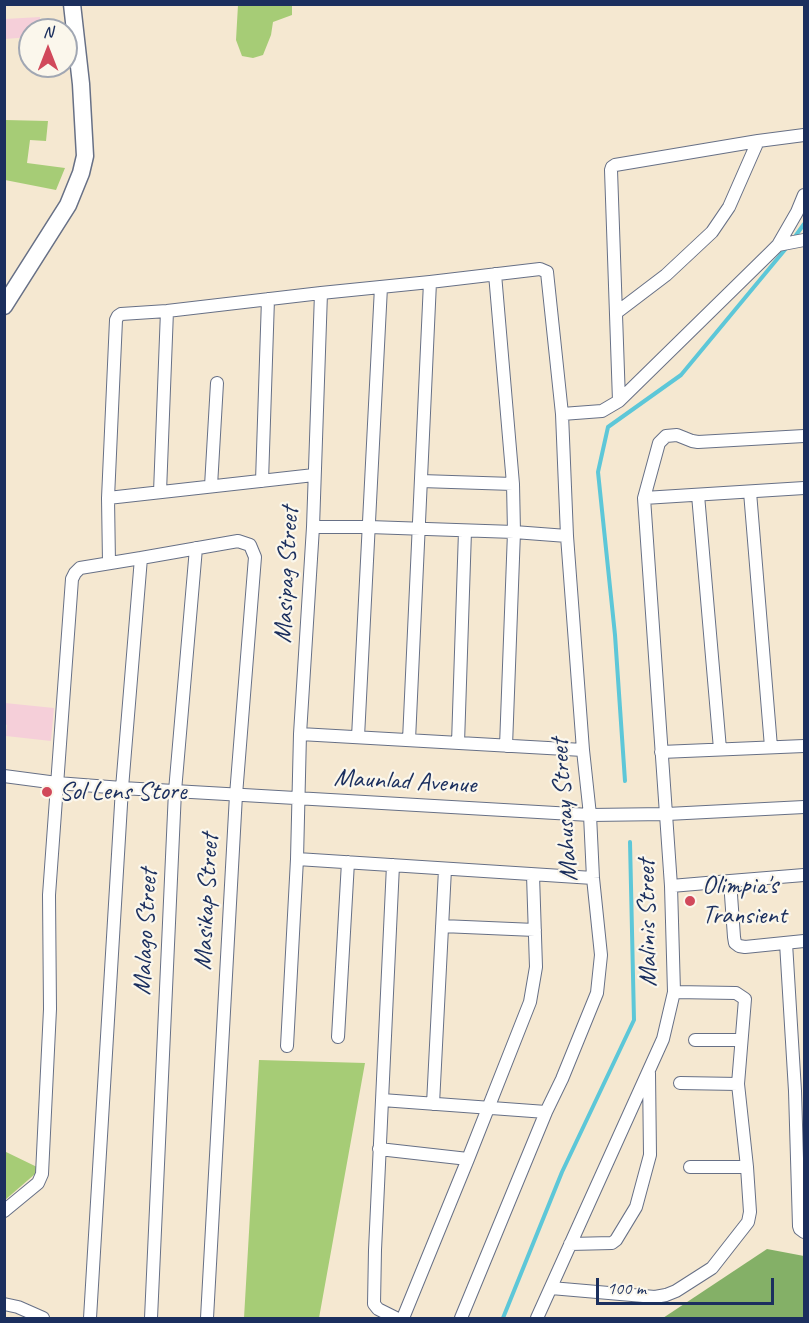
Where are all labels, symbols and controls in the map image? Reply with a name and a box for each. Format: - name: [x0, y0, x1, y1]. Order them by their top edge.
- north arrow: [18, 18, 78, 78]
- text: N: [43, 22, 53, 42]
- street label: Masipag Street: [268, 506, 306, 644]
- street label: Mahusay Street: [544, 738, 586, 882]
- street label: Maunlad Avenue: [333, 763, 477, 801]
- place label: Sol Lens Store: [59, 776, 186, 808]
- marker: Sol Lens Store: [40, 785, 54, 799]
- street label: Masikap Street: [188, 833, 226, 971]
- street label: Malinis Street: [631, 859, 665, 987]
- street label: Malago Street: [127, 868, 165, 996]
- place label: Olimpia's Transient: [702, 870, 787, 932]
- marker: Olimpia's Transient: [683, 894, 697, 908]
- scale bar: [599, 1266, 778, 1304]
- text: 100 m: [607, 1277, 646, 1299]

